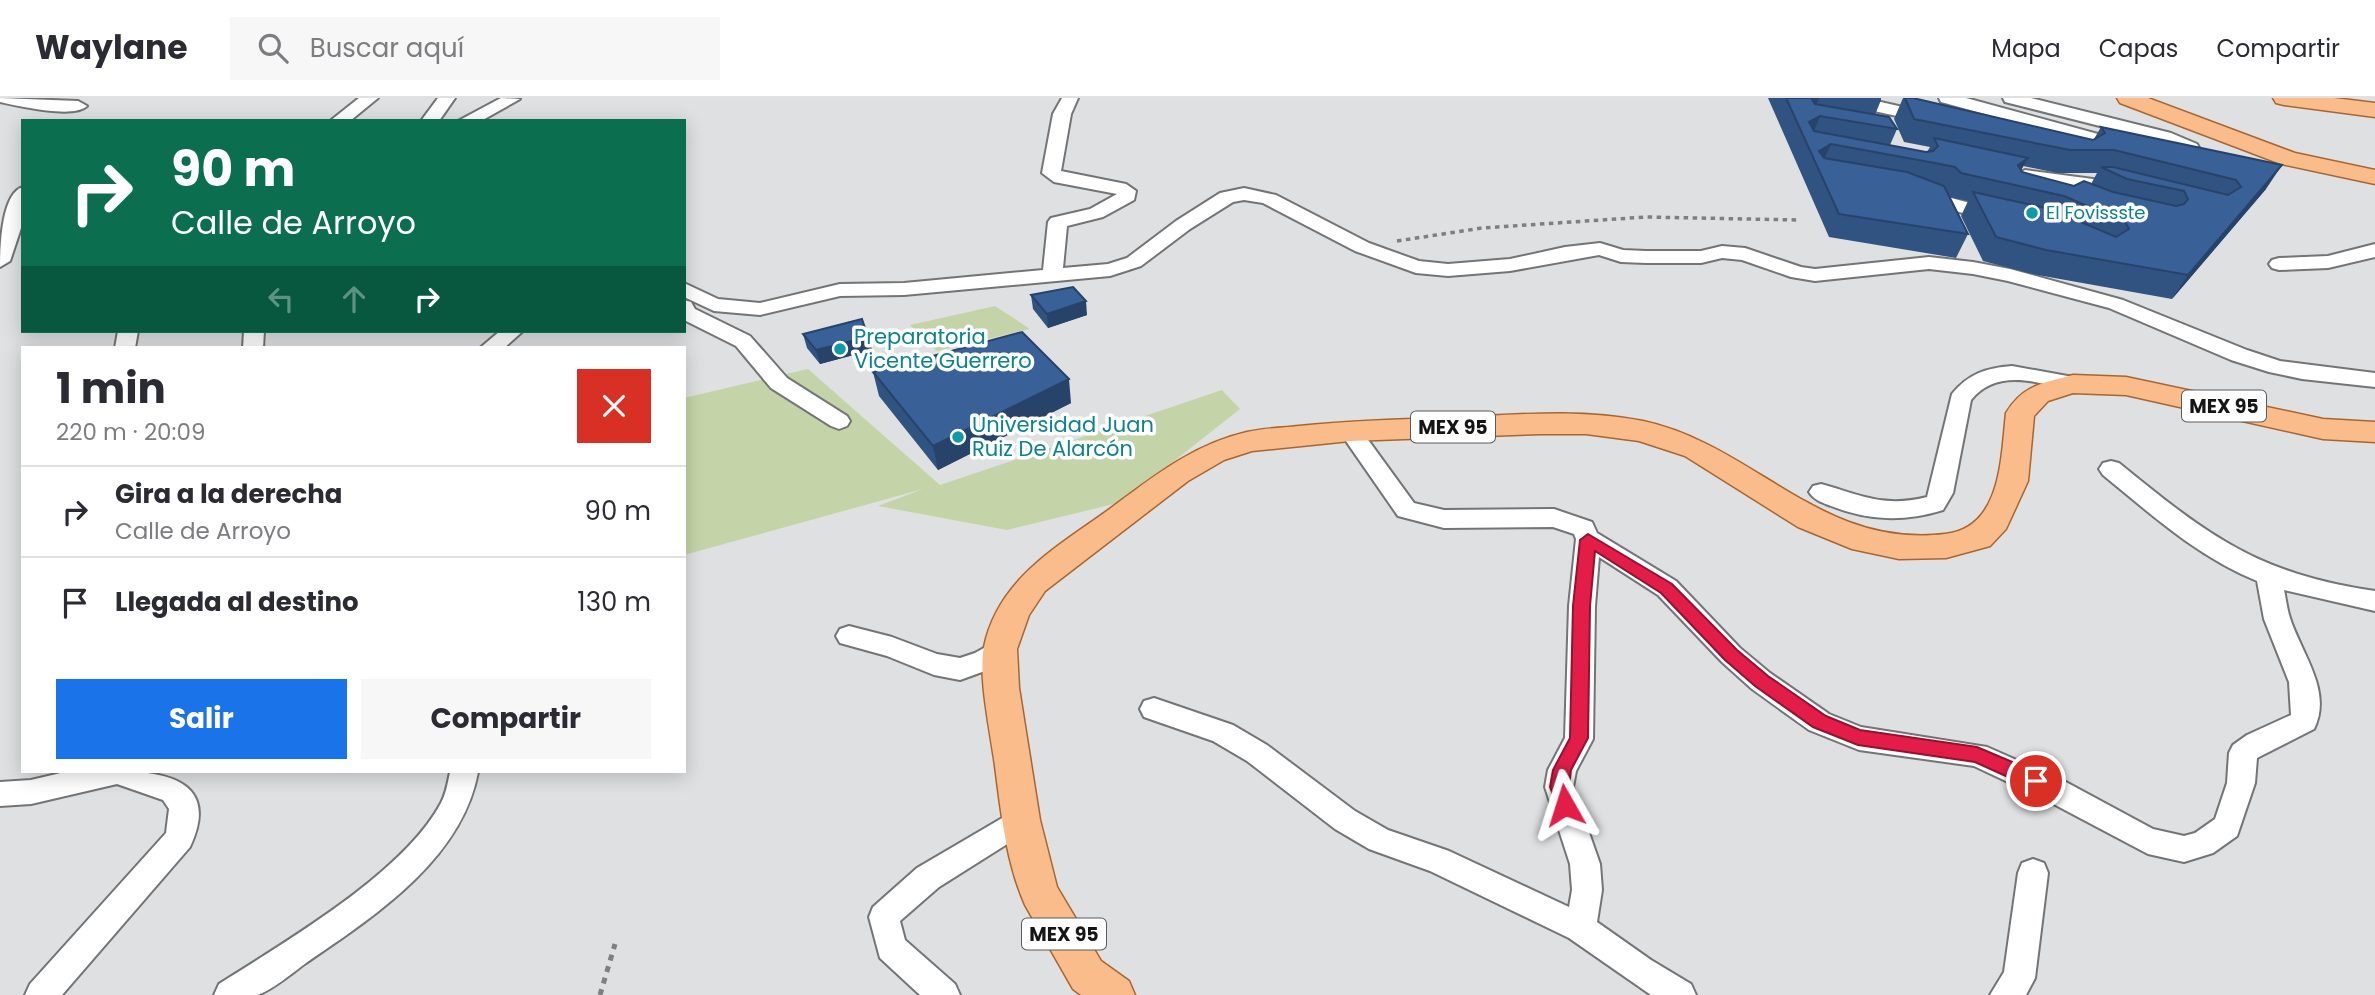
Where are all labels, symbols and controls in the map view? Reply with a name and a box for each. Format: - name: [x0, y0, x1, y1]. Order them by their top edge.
- search box: [230, 17, 720, 80]
- text: Waylane: [35, 24, 188, 71]
- icon: search: [254, 29, 292, 67]
- text: Buscar aquí: [310, 30, 464, 66]
- text: Mapa: [1991, 32, 2061, 65]
- text: Capas: [2099, 32, 2178, 65]
- text: Compartir: [2216, 32, 2340, 65]
- text: 90 m: [171, 135, 295, 203]
- icon: right: [56, 147, 147, 238]
- text: Calle de Arroyo: [171, 200, 416, 245]
- place label: El Fovissste: [2046, 200, 2146, 225]
- marker: El Fovissste: [2024, 205, 2040, 221]
- icon: left: [262, 280, 300, 318]
- icon: ahead: [335, 280, 373, 318]
- icon: right: [408, 280, 446, 318]
- place label: Preparatoria Vicente Guerrero: [854, 322, 1032, 375]
- marker: Preparatoria Vicente Guerrero: [832, 341, 848, 357]
- text: 1 min: [56, 359, 166, 418]
- button: close: [577, 369, 651, 443]
- road number: MEX 95: [2182, 390, 2266, 422]
- place label: Universidad Juan Ruiz De Alarcón: [972, 410, 1154, 463]
- road number: MEX 95: [1411, 412, 1495, 442]
- text: 220 m · 20:09: [56, 416, 205, 448]
- marker: Universidad Juan Ruiz De Alarcón: [950, 429, 966, 445]
- text: Gira a la derecha: [115, 476, 343, 512]
- icon: right: [56, 493, 94, 531]
- text: 90 m: [585, 493, 651, 529]
- text: Calle de Arroyo: [115, 515, 291, 547]
- icon: arrive: [56, 584, 94, 622]
- text: Llegada al destino: [115, 584, 359, 620]
- text: 130 m: [577, 584, 651, 620]
- button: Salir: [56, 679, 347, 759]
- button: Compartir: [361, 679, 651, 759]
- pin: [2006, 751, 2066, 811]
- icon: arrive: [2017, 762, 2055, 800]
- position arrow: [1528, 768, 1602, 842]
- road number: MEX 95: [1022, 918, 1106, 950]

